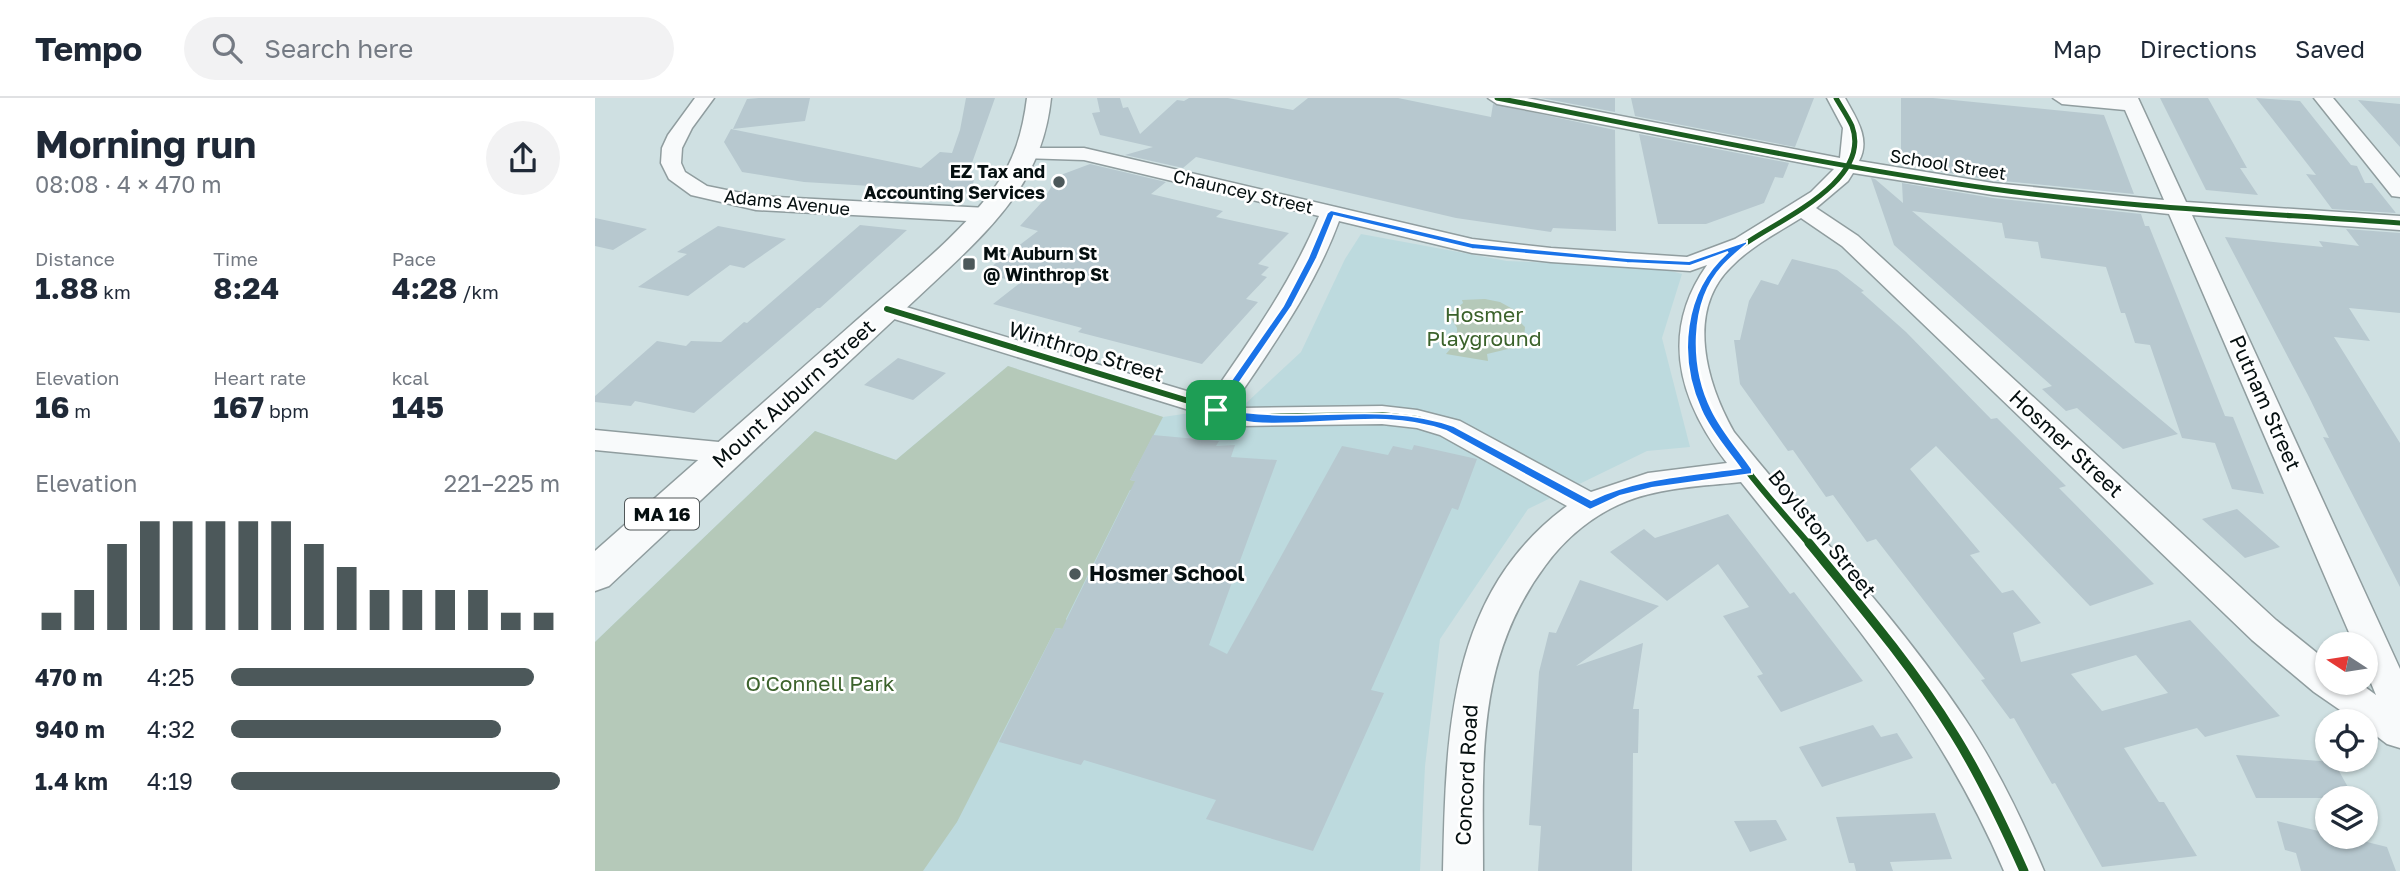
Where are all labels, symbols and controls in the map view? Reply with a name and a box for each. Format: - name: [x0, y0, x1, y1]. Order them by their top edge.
- search box: [184, 17, 674, 80]
- text: Tempo: [35, 29, 142, 68]
- icon: search: [208, 29, 246, 67]
- text: Search here: [264, 33, 413, 64]
- text: Map: [2053, 34, 2102, 63]
- text: Directions: [2140, 34, 2257, 63]
- text: Saved: [2295, 34, 2365, 63]
- text: Morning run: [35, 121, 256, 166]
- button: share: [486, 121, 560, 195]
- street label: School Street: [1888, 144, 2008, 184]
- place label: EZ Tax and Accounting Services: [864, 160, 1045, 203]
- street label: Chauncey Street: [1171, 164, 1315, 218]
- text: 08:08 · 4 × 470 m: [35, 170, 222, 198]
- marker: EZ Tax and Accounting Services: [1051, 174, 1067, 190]
- street label: Adams Avenue: [723, 184, 851, 220]
- place label: Mt Auburn St @ Winthrop St: [983, 242, 1109, 285]
- text: Distance: [35, 247, 115, 270]
- text: Time: [213, 247, 258, 270]
- text: Pace: [392, 247, 436, 270]
- marker: Mt Auburn St @ Winthrop St: [961, 256, 977, 272]
- text: 1.88: [35, 270, 98, 306]
- text: 8:24: [213, 270, 279, 306]
- text: 4:28: [392, 270, 458, 306]
- text: km: [98, 280, 131, 303]
- text: /km: [458, 280, 499, 303]
- park label: Hosmer Playground: [1426, 301, 1542, 351]
- street label: Mount Auburn Street: [707, 313, 880, 473]
- street label: Winthrop Street: [1006, 315, 1167, 387]
- street label: Putnam Street: [2224, 331, 2307, 474]
- text: Elevation: [35, 366, 120, 389]
- text: Heart rate: [213, 366, 306, 389]
- text: kcal: [392, 366, 429, 389]
- pin: [1186, 380, 1246, 440]
- street label: Hosmer Street: [2004, 384, 2129, 503]
- text: 16: [35, 389, 70, 425]
- text: 167: [213, 389, 264, 425]
- text: 145: [392, 389, 444, 425]
- icon: arrive: [1197, 391, 1235, 429]
- text: m: [70, 399, 91, 422]
- text: bpm: [264, 399, 309, 422]
- street label: Boylston Street: [1763, 464, 1882, 603]
- text: Elevation: [35, 469, 137, 497]
- text: 221–225 m: [444, 469, 560, 497]
- road number: MA 16: [625, 498, 699, 530]
- place label: Hosmer School: [1089, 560, 1245, 586]
- marker: Hosmer School: [1067, 566, 1083, 582]
- north arrow: [2315, 632, 2378, 695]
- map controls: [2315, 632, 2378, 849]
- text: 470 m: [35, 663, 103, 691]
- text: 4:25: [147, 663, 195, 691]
- park label: O'Connell Park: [745, 670, 895, 696]
- street label: Concord Road: [1449, 704, 1483, 846]
- button: locate: [2315, 709, 2378, 772]
- text: 940 m: [35, 715, 105, 743]
- text: 4:32: [147, 715, 195, 743]
- text: 1.4 km: [35, 767, 108, 795]
- text: 4:19: [147, 767, 193, 795]
- button: layers: [2315, 786, 2378, 849]

